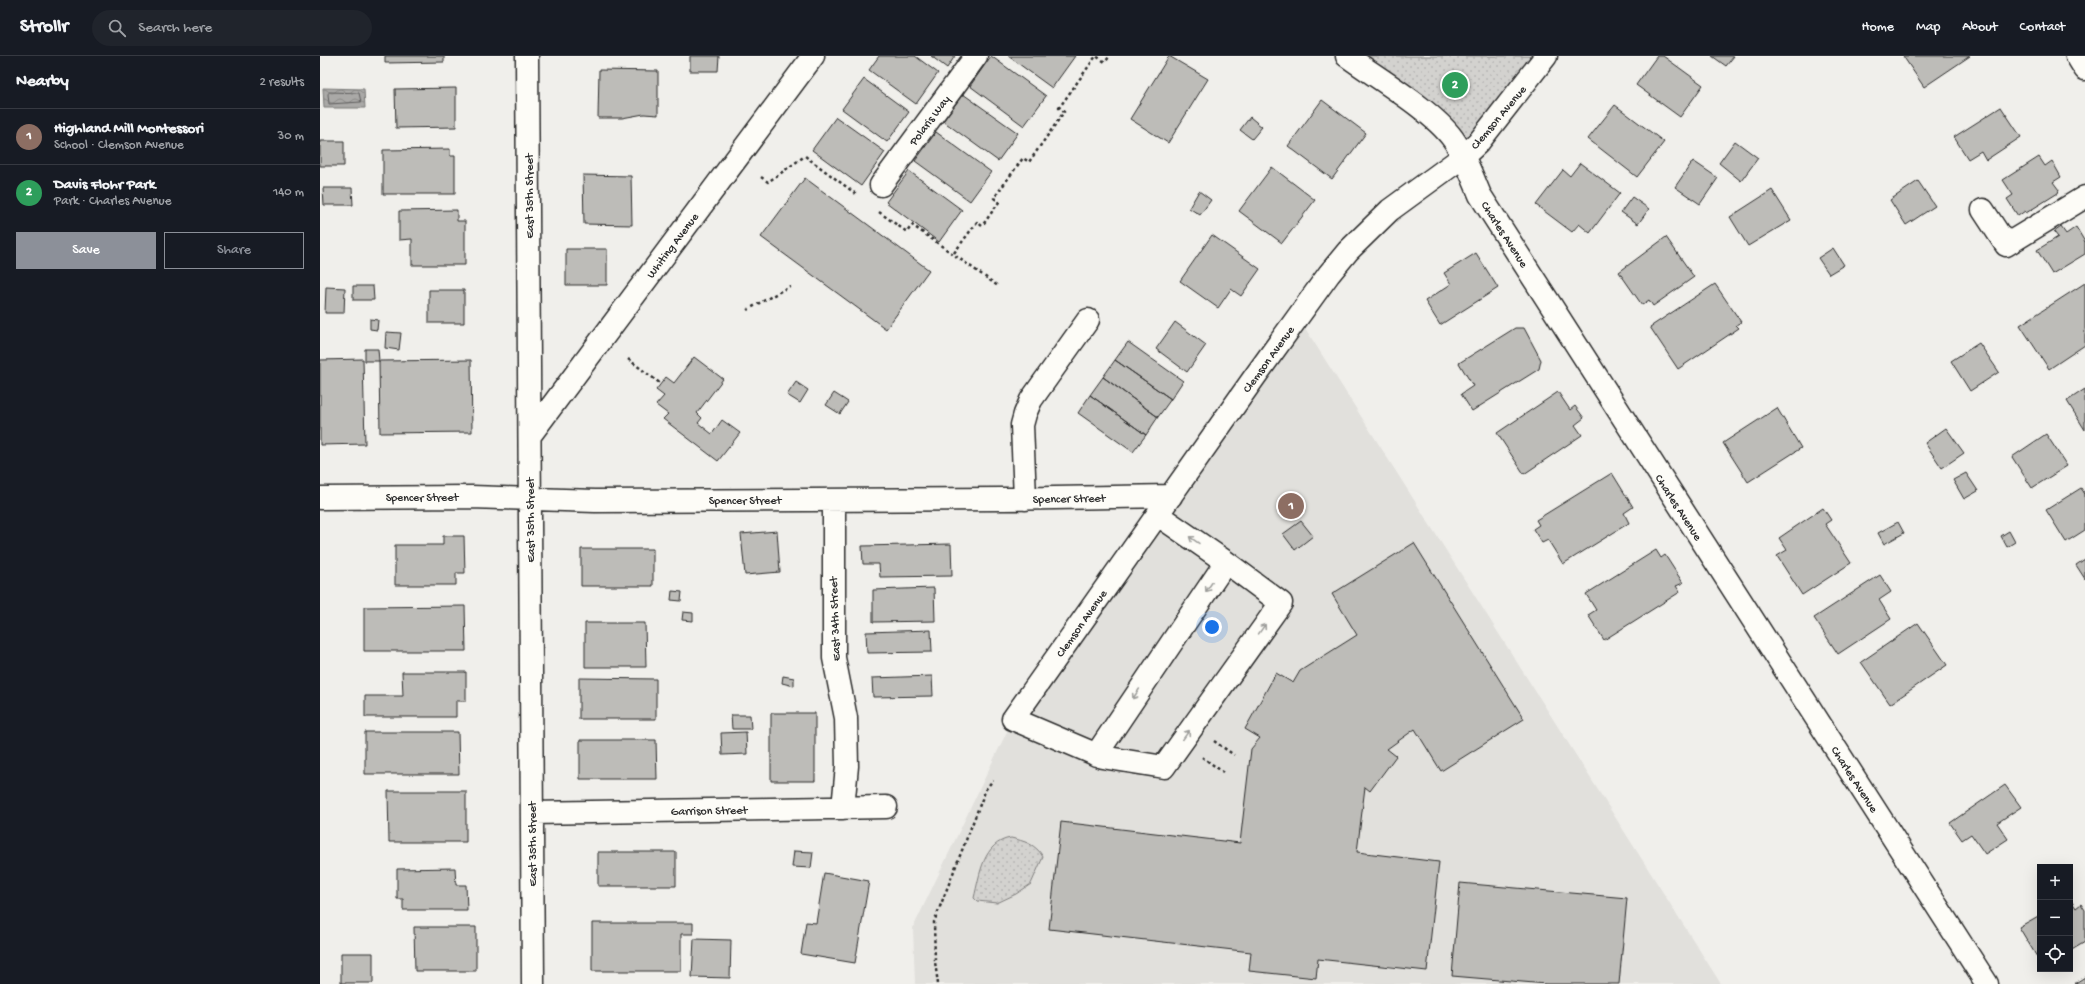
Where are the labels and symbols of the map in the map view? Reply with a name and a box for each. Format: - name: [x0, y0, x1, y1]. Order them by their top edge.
- pin: 2: [1442, 70, 1468, 100]
- street label: Clemson Avenue: [1469, 83, 1531, 153]
- street label: Polaris Way: [907, 93, 954, 150]
- street label: East 35th Street: [524, 152, 538, 239]
- street label: Charles Avenue: [1477, 199, 1530, 271]
- street label: Whiting Avenue: [644, 210, 703, 282]
- street label: Clemson Avenue: [1241, 323, 1299, 396]
- street label: Charles Avenue: [1651, 472, 1704, 544]
- street label: East 35th Street: [525, 476, 539, 563]
- pin: 1: [1278, 491, 1304, 521]
- street label: Spencer Street: [386, 492, 459, 506]
- street label: Spencer Street: [1033, 492, 1107, 508]
- street label: Spencer Street: [709, 495, 782, 509]
- one-way arrow: [1188, 536, 1199, 544]
- street label: East 34th Street: [827, 575, 844, 661]
- one-way arrow: [1205, 581, 1213, 592]
- street label: Clemson Avenue: [1054, 587, 1112, 661]
- your location: [1202, 617, 1222, 637]
- one-way arrow: [1258, 624, 1266, 635]
- one-way arrow: [1132, 689, 1140, 700]
- one-way arrow: [1182, 730, 1190, 741]
- street label: Charles Avenue: [1827, 744, 1880, 816]
- street label: East 35th Street: [527, 800, 541, 887]
- street label: Garrison Street: [671, 804, 749, 820]

